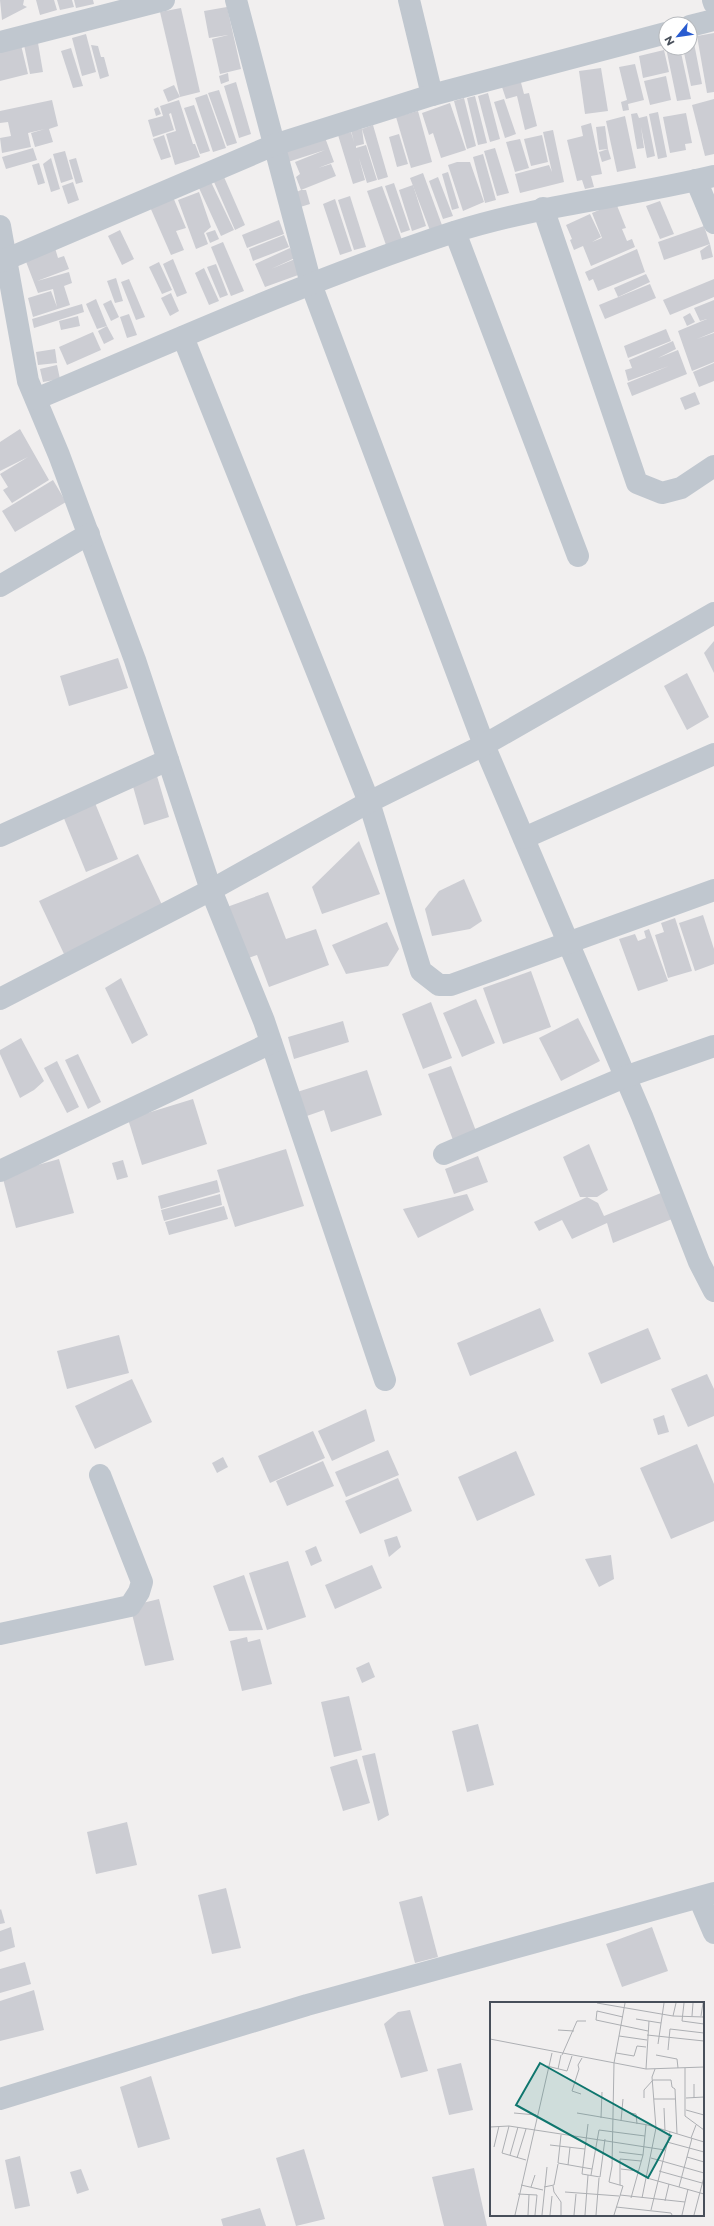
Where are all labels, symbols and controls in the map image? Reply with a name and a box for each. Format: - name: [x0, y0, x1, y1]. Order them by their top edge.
- north arrow: [658, 16, 698, 56]
- text: N: [661, 34, 678, 48]
- inset map: [490, 2002, 704, 2216]

